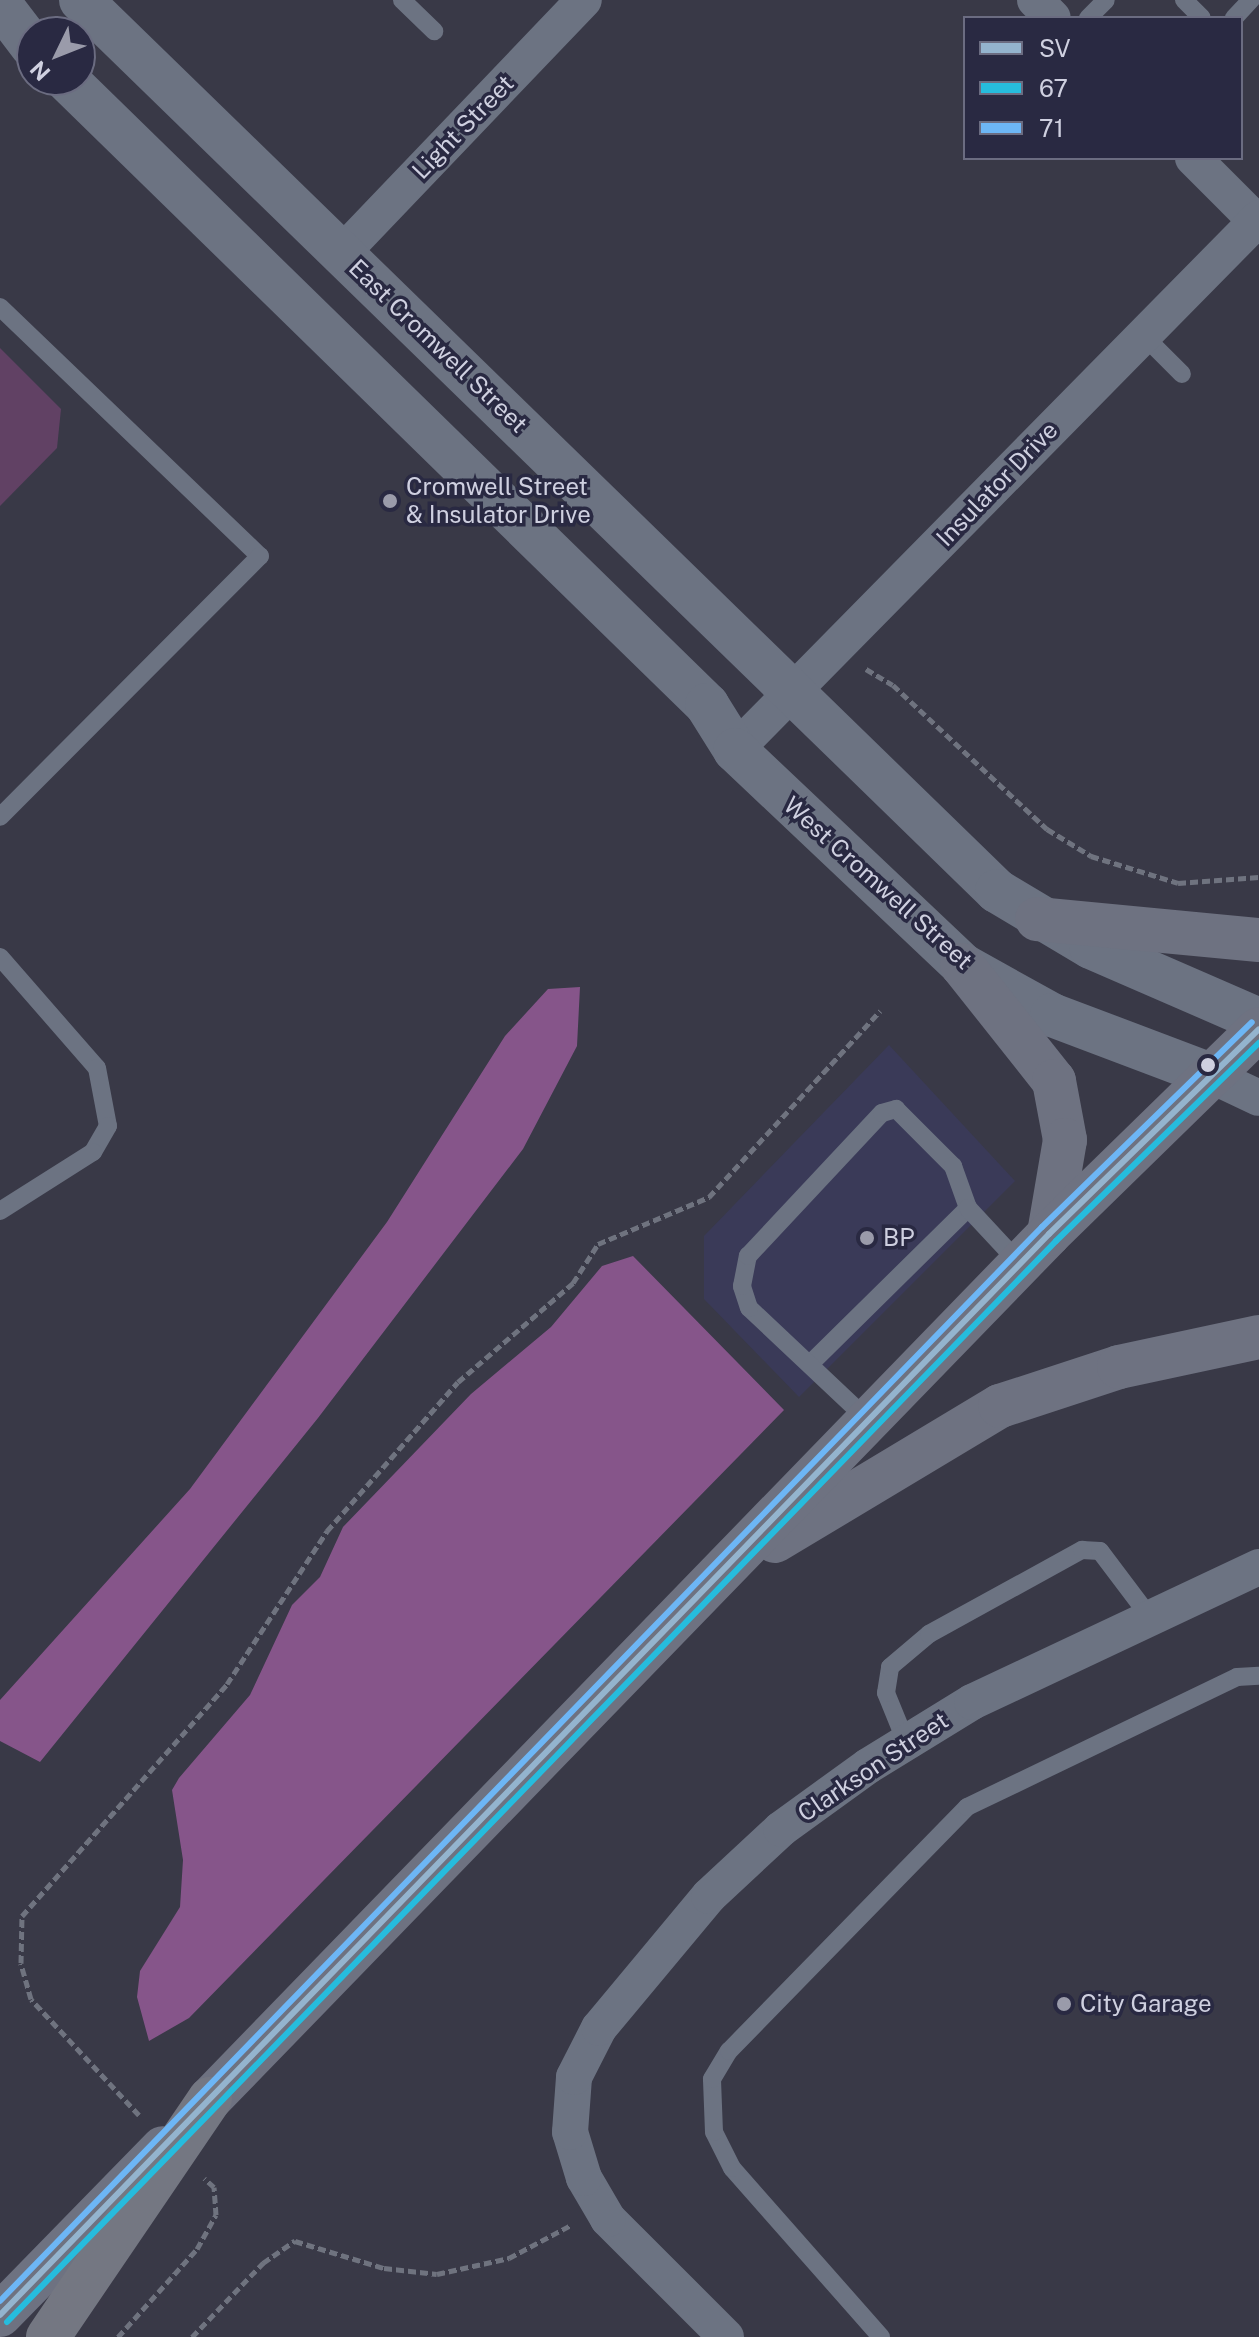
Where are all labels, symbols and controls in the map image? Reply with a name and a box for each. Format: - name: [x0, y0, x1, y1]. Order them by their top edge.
- north arrow: [16, 16, 96, 96]
- legend: [963, 16, 1243, 160]
- text: SV: [1039, 34, 1071, 62]
- text: N: [25, 56, 55, 86]
- street label: Light Street: [406, 69, 520, 185]
- text: 67: [1039, 74, 1068, 102]
- text: 71: [1039, 114, 1064, 142]
- street label: East Cromwell Street: [343, 253, 533, 439]
- street label: Insulator Drive: [930, 416, 1064, 552]
- place label: Cromwell Street & Insulator Drive: [406, 473, 591, 529]
- marker: Cromwell Street & Insulator Drive: [381, 492, 399, 510]
- street label: West Cromwell Street: [778, 791, 978, 975]
- unlabelled marker: [1200, 1057, 1216, 1073]
- place label: BP: [883, 1224, 915, 1252]
- marker: BP: [858, 1229, 876, 1247]
- street label: Clarkson Street: [792, 1706, 954, 1828]
- place label: City Garage: [1080, 1990, 1212, 2018]
- marker: City Garage: [1055, 1995, 1073, 2013]

